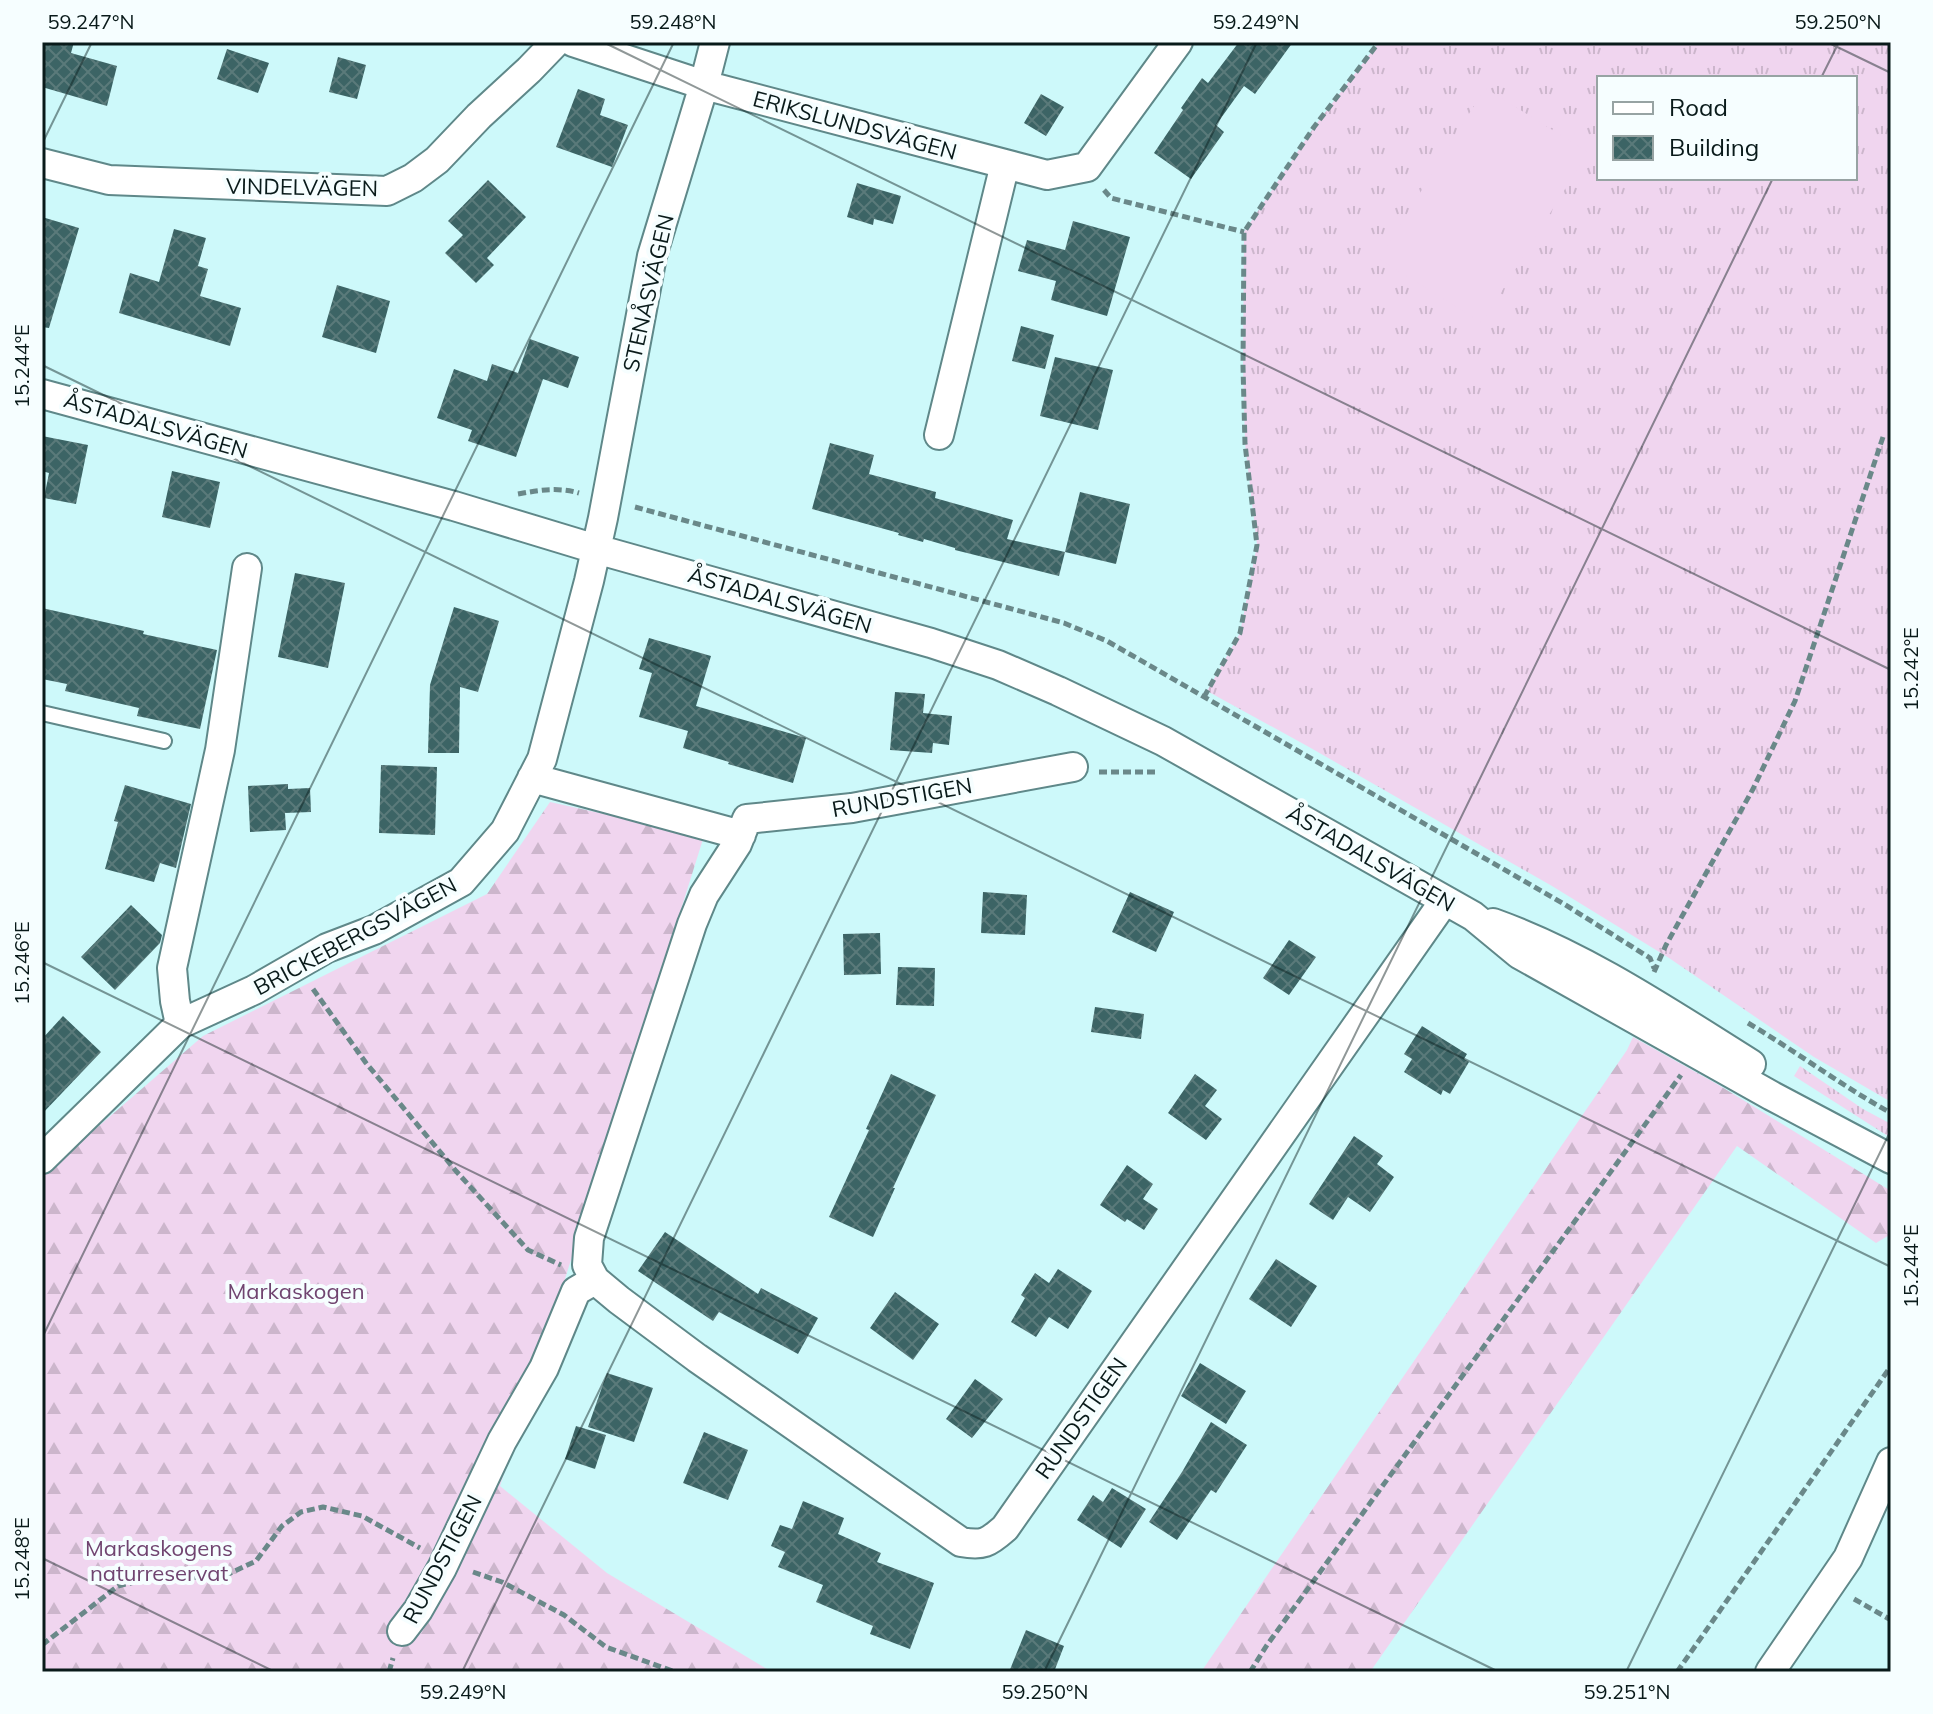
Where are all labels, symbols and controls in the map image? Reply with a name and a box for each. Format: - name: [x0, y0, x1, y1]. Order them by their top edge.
- text: 59.247°N: [48, 9, 134, 34]
- text: 59.248°N: [630, 9, 716, 34]
- text: 59.249°N: [1213, 9, 1299, 34]
- text: 59.250°N: [1795, 9, 1881, 34]
- legend: [1597, 76, 1857, 180]
- street label: ERIKSLUNDSVÄGEN: [750, 84, 960, 166]
- text: Road: [1669, 92, 1728, 122]
- text: Building: [1669, 132, 1759, 162]
- street label: VINDELVÄGEN: [226, 172, 378, 202]
- street label: STENÅSVÄGEN: [616, 211, 680, 375]
- text: 15.244°E: [9, 324, 34, 408]
- street label: ÅSTADALSVÄGEN: [61, 385, 251, 465]
- street label: ÅSTADALSVÄGEN: [685, 560, 875, 640]
- text: 15.242°E: [1898, 627, 1923, 711]
- street label: RUNDSTIGEN: [830, 771, 974, 823]
- street label: ÅSTADALSVÄGEN: [1282, 798, 1460, 918]
- street label: BRICKEBERGSVÄGEN: [249, 871, 461, 1001]
- text: 15.246°E: [9, 921, 34, 1005]
- text: 15.244°E: [1898, 1224, 1923, 1308]
- park label: Markaskogen: [227, 1277, 365, 1305]
- street label: RUNDSTIGEN: [1029, 1352, 1133, 1484]
- street label: RUNDSTIGEN: [396, 1490, 488, 1628]
- text: 15.248°E: [9, 1517, 34, 1601]
- park label: Markaskogens naturreservat: [85, 1534, 233, 1587]
- text: 59.249°N: [420, 1679, 506, 1704]
- text: 59.250°N: [1002, 1679, 1088, 1704]
- text: 59.251°N: [1584, 1679, 1670, 1704]

